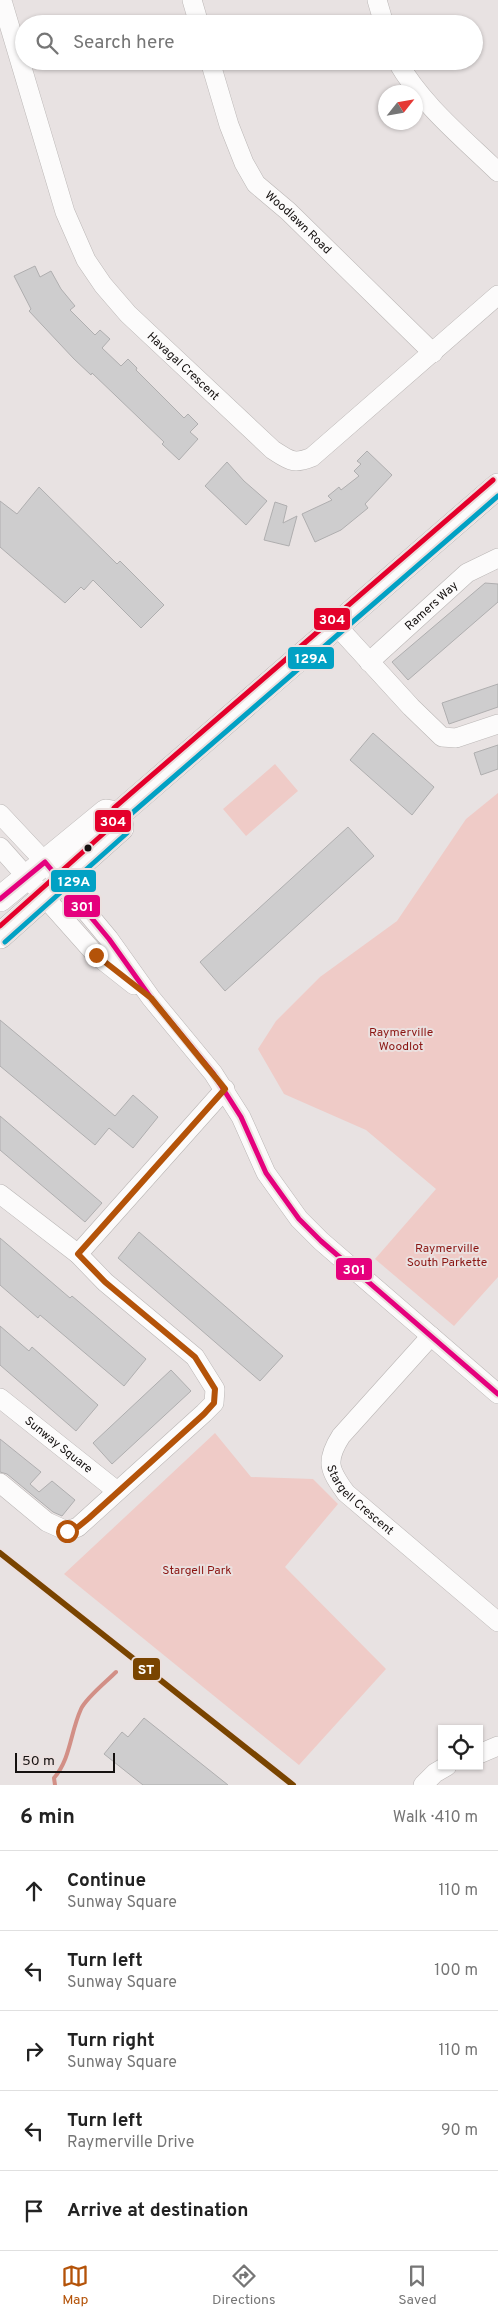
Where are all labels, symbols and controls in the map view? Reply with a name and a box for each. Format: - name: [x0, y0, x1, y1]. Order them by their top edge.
- search box: [15, 15, 483, 70]
- icon: search: [33, 29, 61, 57]
- text: Search here: [73, 31, 175, 55]
- north arrow: [378, 85, 423, 130]
- street label: Woodlawn Road: [261, 188, 334, 258]
- street label: Havagal Crescent: [143, 329, 222, 405]
- street label: Ramers Way: [402, 578, 462, 635]
- line badge: 304: [313, 607, 351, 631]
- text: 304: [319, 612, 345, 629]
- line badge: 129A: [287, 646, 335, 670]
- text: 129A: [295, 651, 327, 668]
- line badge: 304: [94, 809, 132, 833]
- text: 304: [100, 814, 126, 831]
- unlabelled marker: [83, 843, 93, 853]
- line badge: 129A: [50, 869, 97, 893]
- text: 129A: [58, 874, 90, 891]
- line badge: 301: [63, 894, 101, 918]
- text: 301: [71, 899, 93, 916]
- route end: [85, 944, 108, 967]
- park label: Raymerville Woodlot: [369, 1025, 433, 1055]
- park label: Raymerville South Parkette: [407, 1241, 487, 1271]
- line badge: 301: [335, 1257, 373, 1281]
- text: 301: [343, 1262, 365, 1279]
- street label: Sunway Square: [21, 1414, 95, 1477]
- street label: Stargell Crescent: [322, 1463, 397, 1539]
- route start: [56, 1520, 79, 1543]
- park label: Stargell Park: [162, 1563, 232, 1579]
- line badge: ST: [132, 1657, 161, 1681]
- text: ST: [138, 1662, 154, 1679]
- map controls: [438, 1725, 483, 1770]
- button: locate: [438, 1725, 483, 1770]
- scale bar: [15, 1750, 115, 1773]
- text: 50 m: [22, 1753, 55, 1770]
- text: 6 min: [20, 1804, 75, 1831]
- text: Walk · 410 m: [393, 1808, 478, 1828]
- text: Continue: [67, 1869, 146, 1893]
- icon: ahead: [20, 1877, 48, 1905]
- text: 110 m: [438, 1881, 478, 1901]
- text: Sunway Square: [67, 1893, 177, 1913]
- text: Turn left: [67, 1949, 143, 1973]
- icon: left: [20, 1957, 48, 1985]
- text: 100 m: [434, 1961, 478, 1981]
- text: Sunway Square: [67, 1973, 177, 1993]
- text: Turn right: [67, 2029, 155, 2053]
- icon: right: [20, 2037, 48, 2065]
- text: 110 m: [438, 2041, 478, 2061]
- text: Sunway Square: [67, 2053, 177, 2073]
- text: Turn left: [67, 2109, 143, 2133]
- icon: left: [20, 2117, 48, 2145]
- text: 90 m: [441, 2121, 478, 2141]
- text: Raymerville Drive: [67, 2133, 194, 2153]
- icon: arrive: [20, 2197, 48, 2225]
- text: Arrive at destination: [67, 2199, 248, 2223]
- tab: Map: [61, 2262, 89, 2309]
- tab: Directions: [212, 2262, 276, 2309]
- tab: Saved: [398, 2262, 437, 2309]

